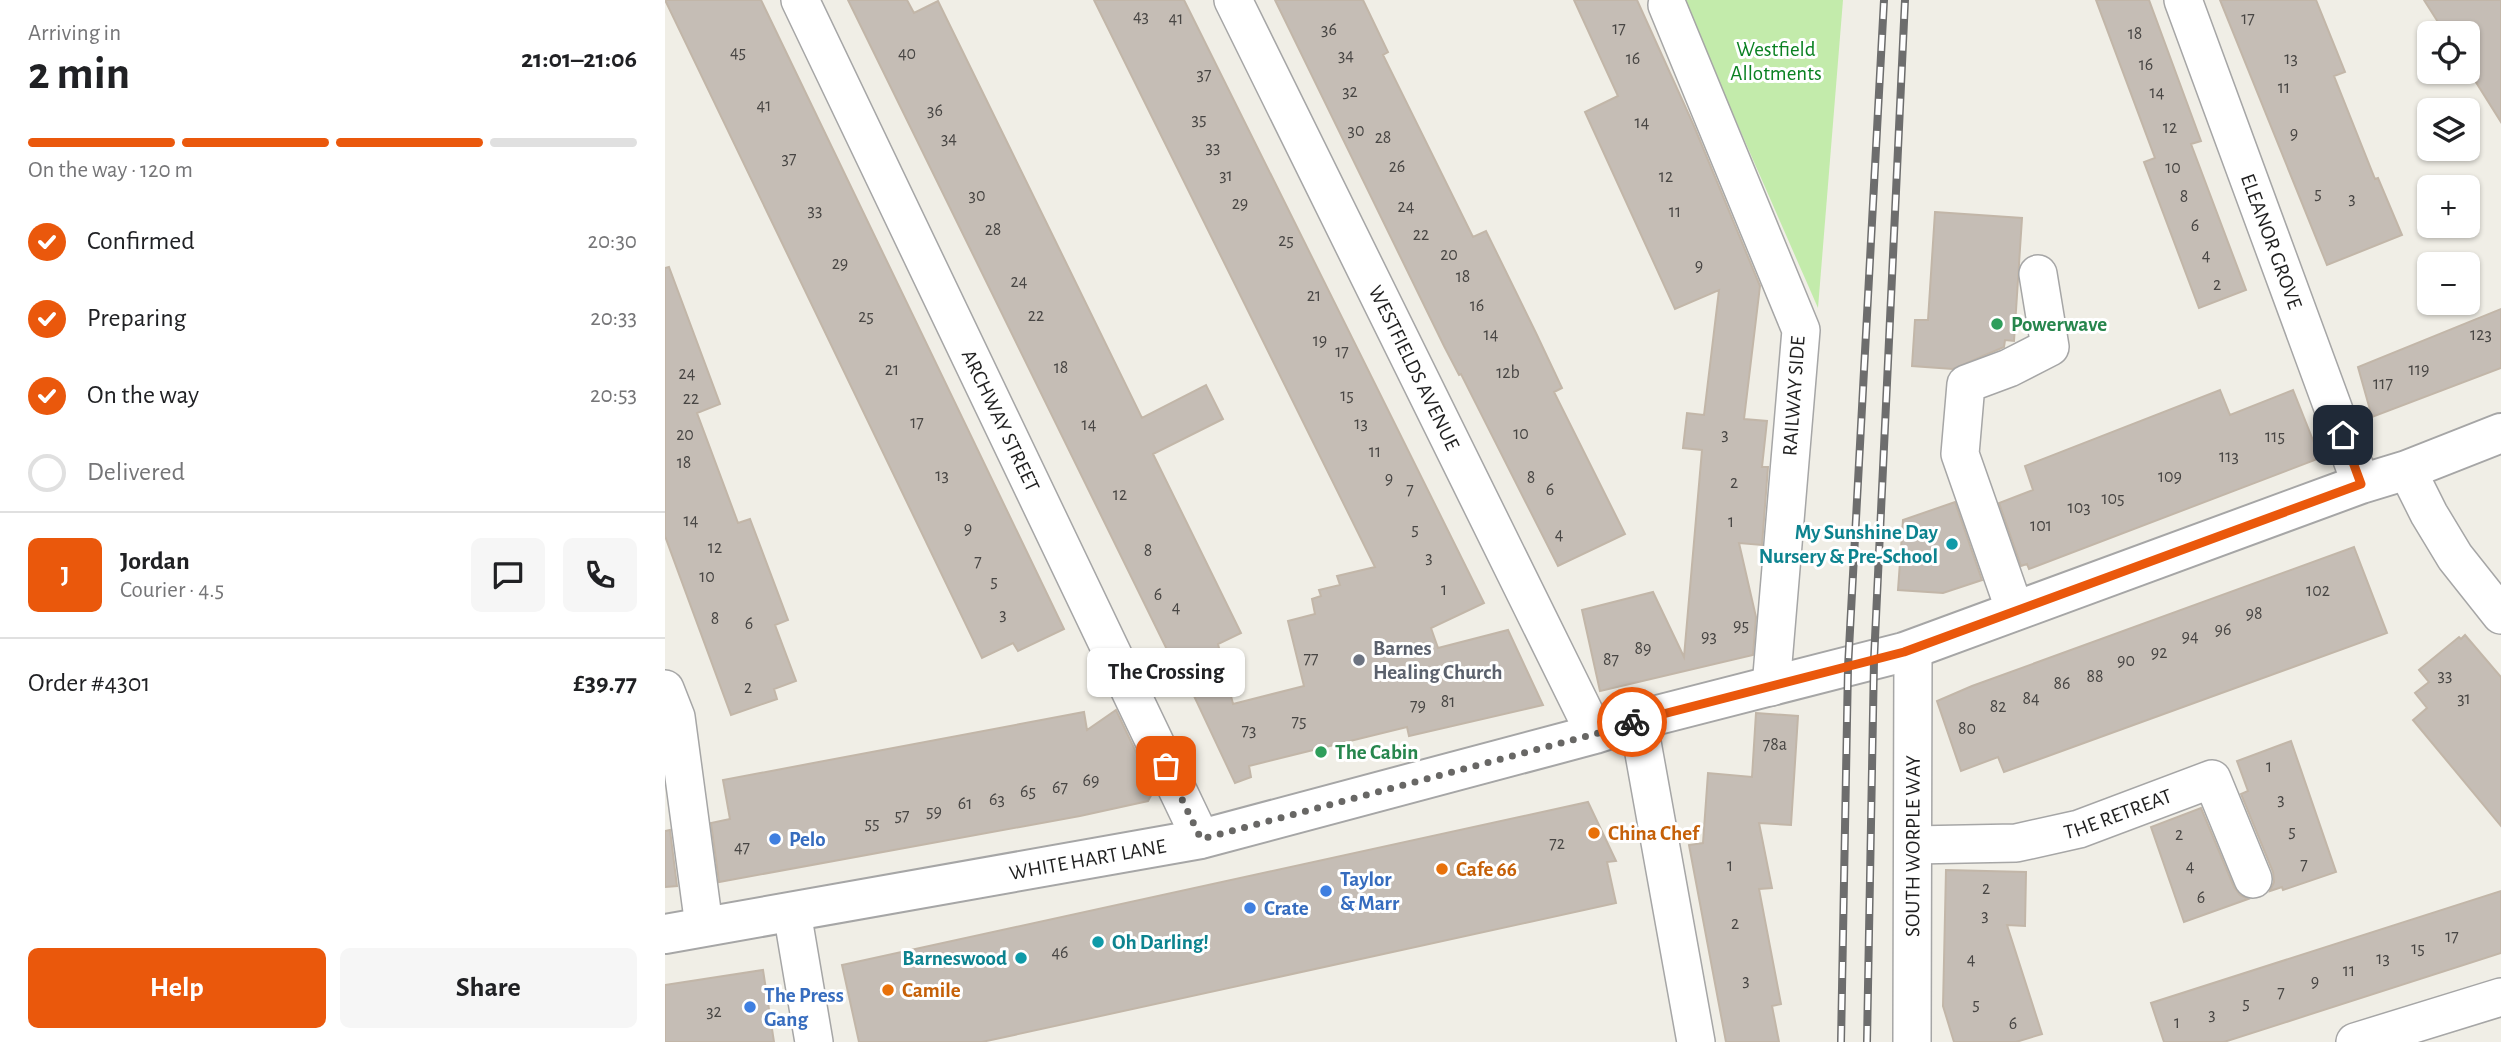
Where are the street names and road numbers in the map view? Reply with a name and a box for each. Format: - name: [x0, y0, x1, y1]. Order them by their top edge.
- street label: ELEANOR GROVE: [2237, 171, 2306, 312]
- street label: WESTFIELDS AVENUE: [1365, 282, 1464, 453]
- street label: RAILWAY SIDE: [1779, 335, 1809, 457]
- street label: ARCHWAY STREET: [958, 346, 1044, 495]
- street label: SOUTH WORPLE WAY: [1902, 755, 1923, 937]
- street label: THE RETREAT: [2062, 785, 2175, 843]
- street label: WHITE HART LANE: [1007, 835, 1167, 883]

